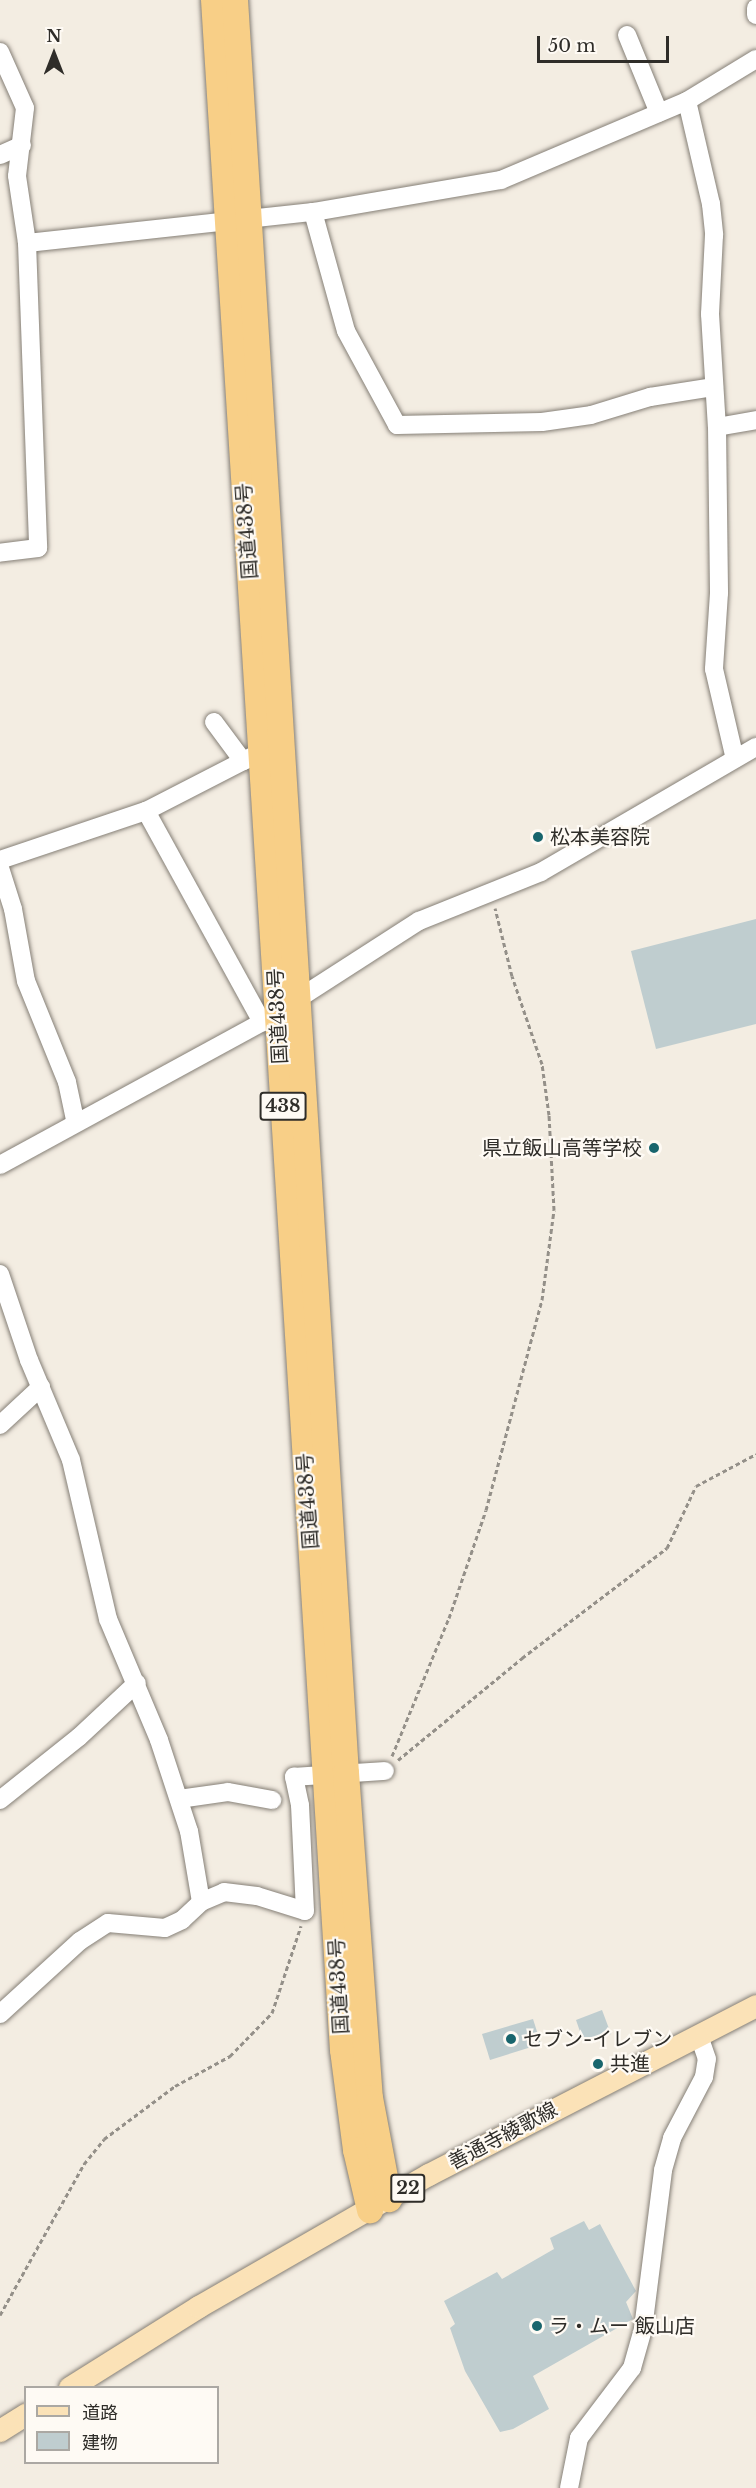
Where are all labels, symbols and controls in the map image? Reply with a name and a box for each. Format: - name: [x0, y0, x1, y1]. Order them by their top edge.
- north arrow: [24, 24, 84, 84]
- scale bar: [540, 24, 672, 62]
- text: N: [46, 26, 62, 46]
- text: 50 m: [548, 35, 596, 57]
- street label: 国道438号: [232, 482, 262, 580]
- place label: 松本美容院: [550, 825, 650, 849]
- marker: 松本美容院: [531, 830, 545, 844]
- street label: 国道438号: [264, 967, 292, 1065]
- road number: 438: [259, 1091, 307, 1121]
- place label: 県立飯山高等学校: [482, 1136, 642, 1160]
- marker: 県立飯山高等学校: [647, 1141, 661, 1155]
- street label: 国道438号: [293, 1452, 323, 1550]
- street label: 国道438号: [325, 1937, 353, 2035]
- place label: セブン-イレブン: [523, 2027, 672, 2051]
- marker: セブン-イレブン: [504, 2032, 518, 2046]
- place label: 共進: [610, 2052, 650, 2076]
- marker: 共進: [591, 2057, 605, 2071]
- street label: 善通寺綾歌線: [444, 2097, 562, 2175]
- road number: 22: [390, 2173, 426, 2203]
- place label: ラ・ムー 飯山店: [549, 2314, 695, 2338]
- marker: ラ・ムー 飯山店: [530, 2319, 544, 2333]
- legend: [24, 2386, 219, 2464]
- text: 道路: [82, 2402, 118, 2424]
- text: 建物: [82, 2432, 118, 2454]

